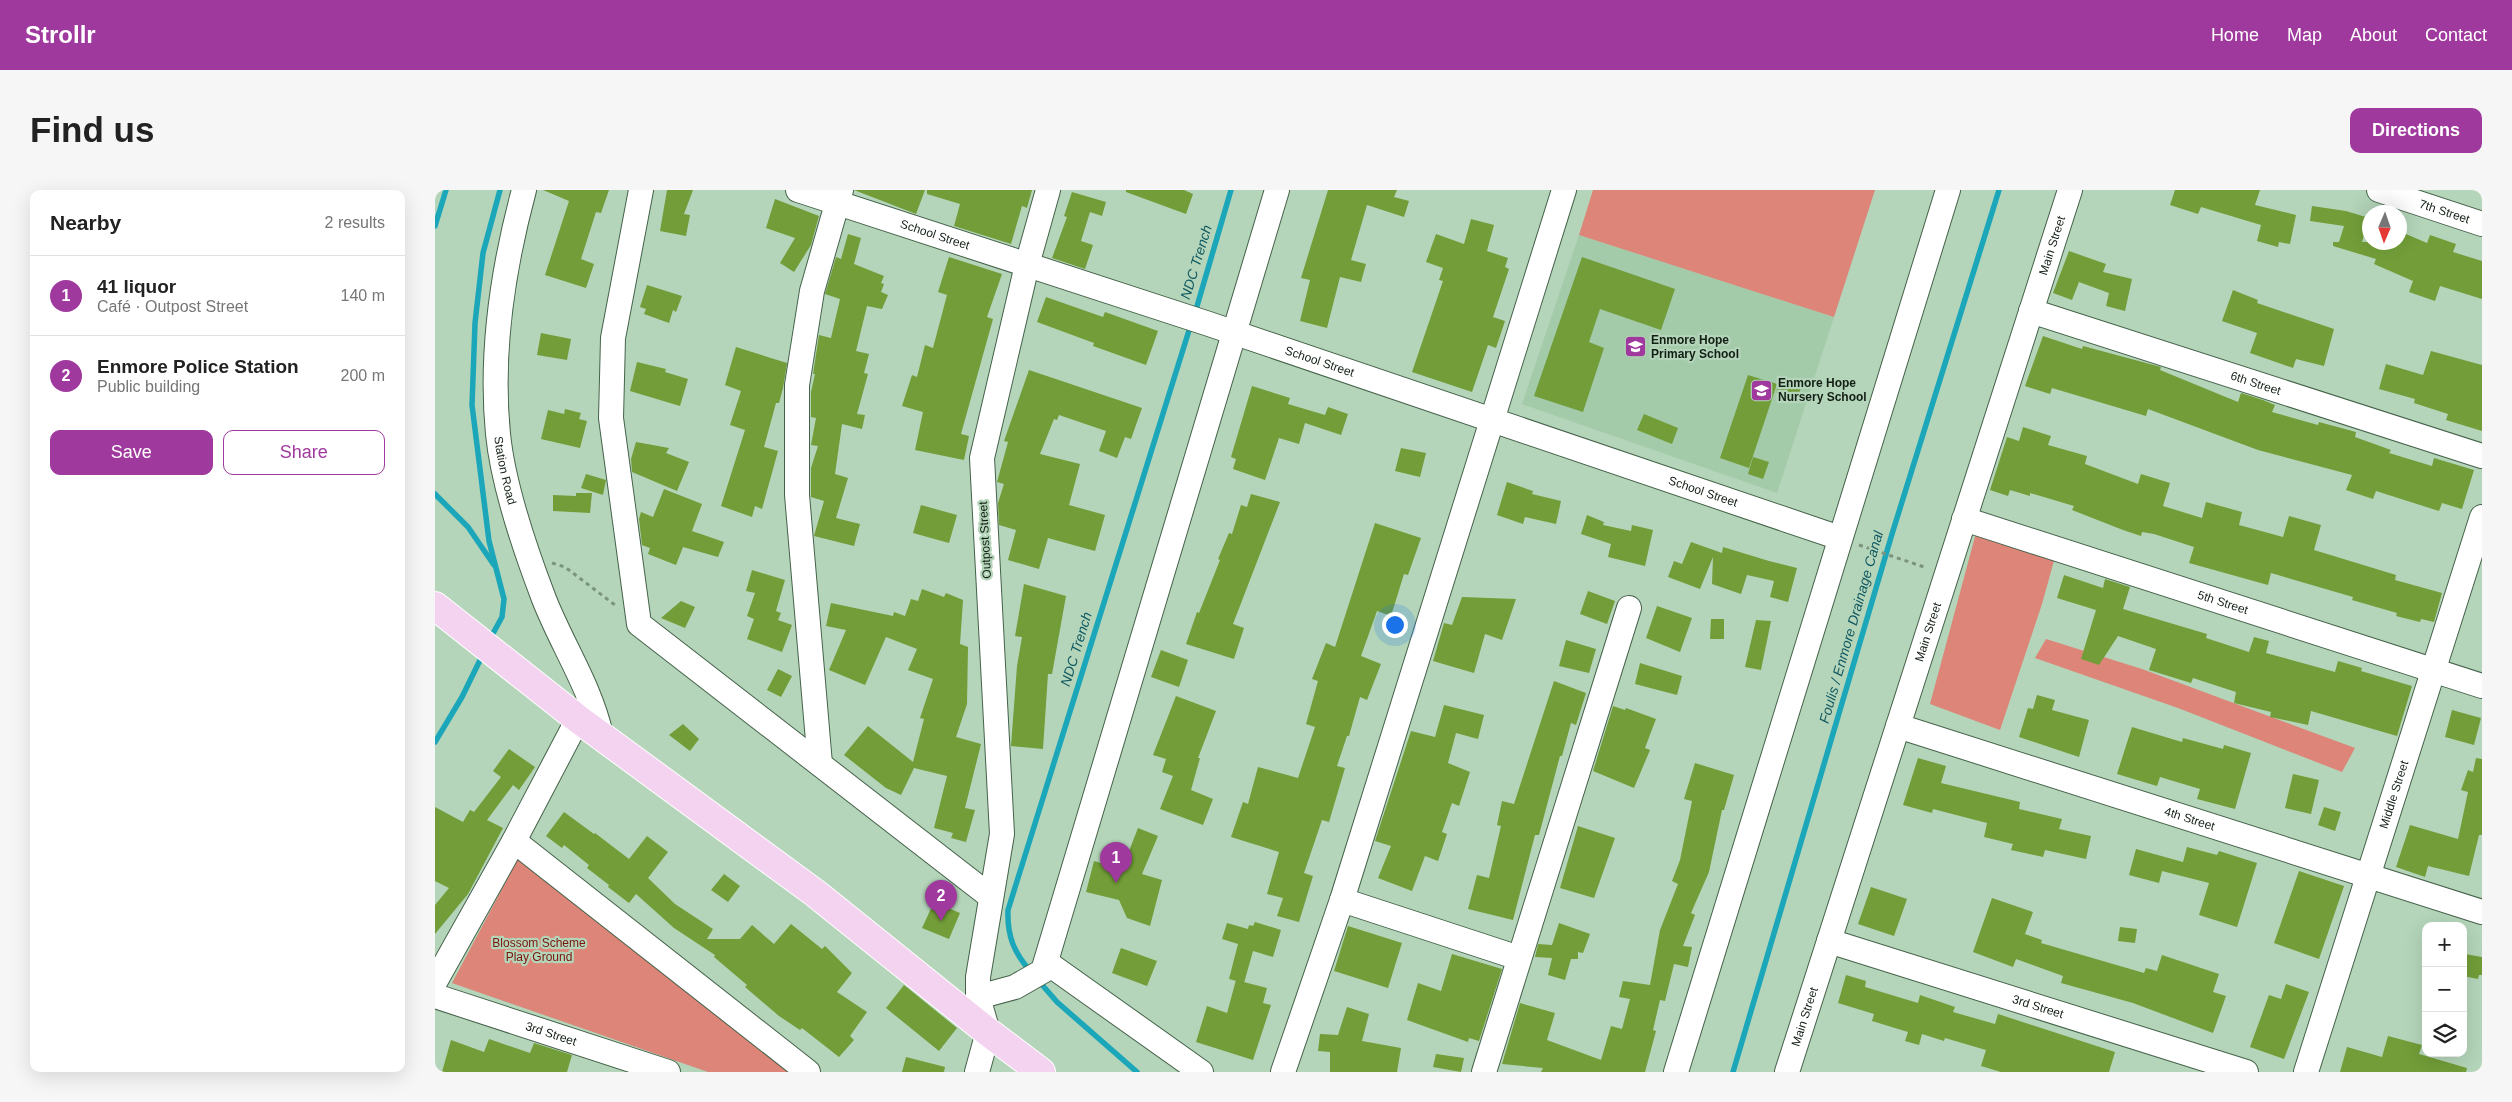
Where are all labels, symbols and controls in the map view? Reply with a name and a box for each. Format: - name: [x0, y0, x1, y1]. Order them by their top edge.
- text: Strollr: [25, 21, 96, 48]
- text: Home: [2211, 25, 2259, 45]
- text: Map: [2287, 25, 2322, 45]
- text: About: [2350, 25, 2397, 45]
- text: Contact: [2425, 25, 2487, 45]
- button: Directions: [2350, 108, 2482, 153]
- text: Find us: [30, 110, 154, 149]
- street label: 7th Street: [2418, 197, 2472, 227]
- north arrow: [2362, 205, 2407, 250]
- text: Nearby: [50, 211, 121, 234]
- street label: Main Street: [2036, 213, 2068, 277]
- text: 2 results: [325, 214, 385, 231]
- street label: School Street: [898, 217, 972, 253]
- water label: NDC Trench: [1177, 223, 1215, 301]
- text: 41 liquor: [97, 276, 176, 297]
- text: 1: [62, 287, 70, 304]
- text: 140 m: [341, 287, 385, 304]
- text: Café · Outpost Street: [97, 298, 248, 315]
- place label: Enmore Hope Primary School: [1651, 333, 1739, 361]
- school or university icon: Enmore Hope Primary School: [1623, 335, 1647, 359]
- street label: School Street: [1283, 343, 1357, 380]
- text: Enmore Police Station: [97, 356, 299, 377]
- text: 2: [62, 367, 70, 384]
- text: 200 m: [341, 367, 385, 384]
- street label: 6th Street: [2229, 369, 2283, 398]
- place label: Enmore Hope Nursery School: [1778, 376, 1867, 404]
- text: Public building: [97, 378, 200, 395]
- school or university icon: Enmore Hope Nursery School: [1750, 378, 1774, 402]
- button: Save: [50, 430, 213, 475]
- button: Share: [223, 430, 385, 475]
- street label: Station Road: [491, 435, 519, 506]
- street label: School Street: [1667, 473, 1740, 510]
- street label: Outpost Street: [976, 500, 994, 579]
- water label: Foulis / Enmore Drainage Canal: [1816, 528, 1886, 725]
- street label: 5th Street: [2196, 588, 2250, 617]
- street label: Main Street: [1912, 600, 1944, 663]
- water label: NDC Trench: [1057, 610, 1095, 688]
- your location: [1382, 612, 1408, 638]
- street label: Middle Street: [2377, 758, 2412, 830]
- street label: 4th Street: [2163, 804, 2217, 834]
- pin: 1: [1100, 842, 1132, 883]
- pin: 2: [925, 880, 957, 921]
- map controls: [2422, 922, 2467, 1057]
- button: +: [2422, 922, 2467, 967]
- park label: Blossom Scheme Play Ground: [492, 936, 586, 964]
- button: −: [2422, 967, 2467, 1012]
- street label: Main Street: [1789, 985, 1821, 1048]
- street label: 3rd Street: [2011, 992, 2066, 1021]
- button: layers: [2422, 1012, 2467, 1057]
- street label: 3rd Street: [524, 1019, 579, 1049]

